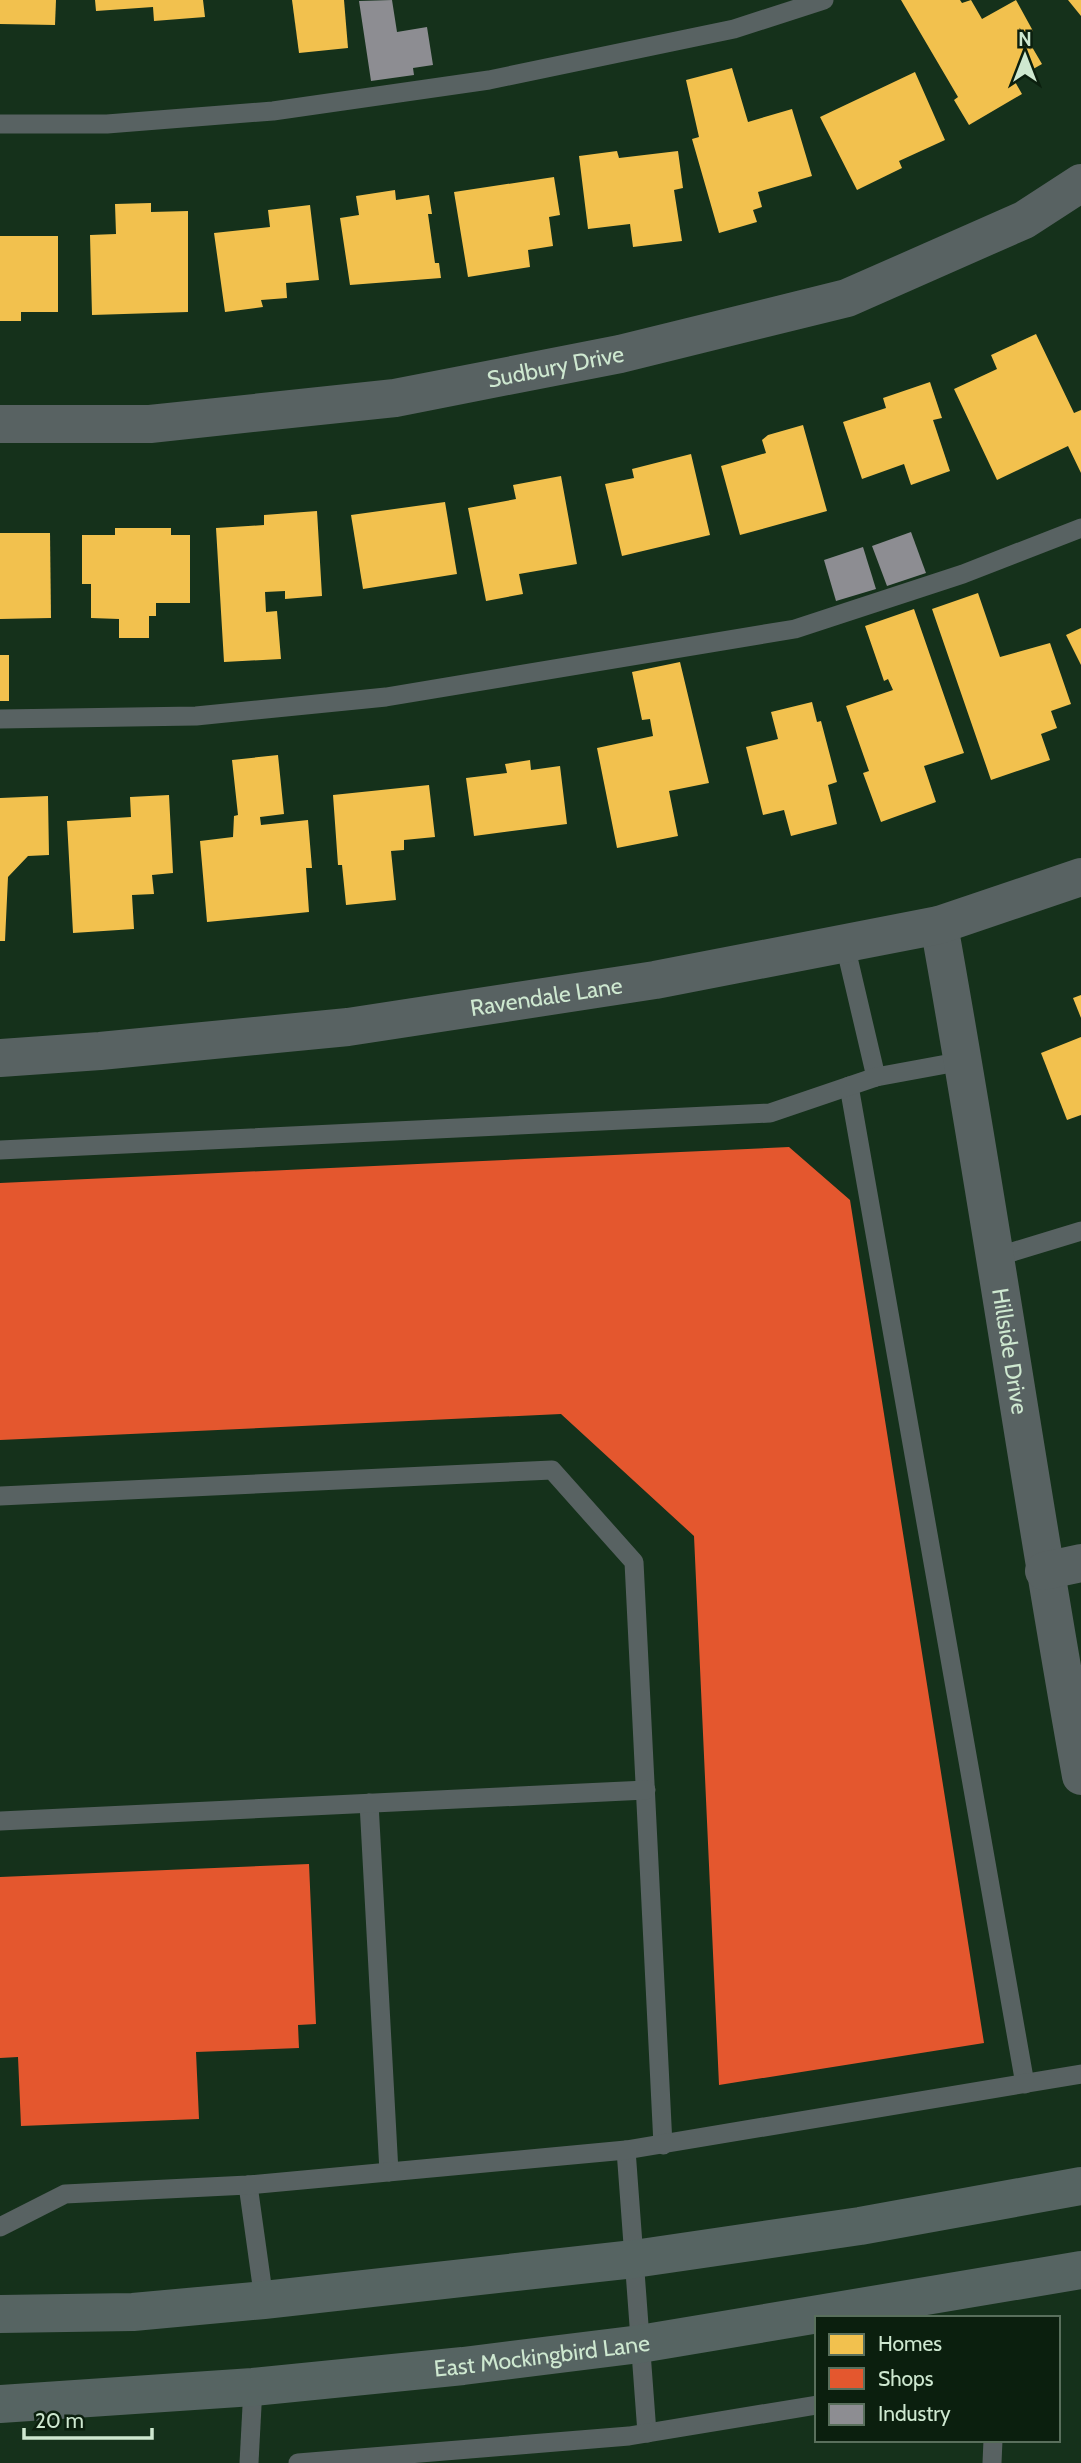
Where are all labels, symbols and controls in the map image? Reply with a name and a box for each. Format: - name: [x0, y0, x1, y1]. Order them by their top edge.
- north arrow: [990, 21, 1060, 91]
- text: N: [1018, 28, 1032, 51]
- street label: Sudbury Drive: [485, 340, 627, 394]
- street label: Ravendale Lane: [468, 971, 624, 1022]
- street label: Hillside Drive: [986, 1286, 1034, 1417]
- legend: [815, 2316, 1060, 2442]
- street label: East Mockingbird Lane: [433, 2329, 652, 2383]
- text: Homes: [878, 2331, 942, 2356]
- text: Shops: [878, 2366, 934, 2391]
- scale bar: [24, 2396, 152, 2440]
- text: Industry: [878, 2401, 951, 2426]
- text: 20 m: [35, 2408, 84, 2433]

